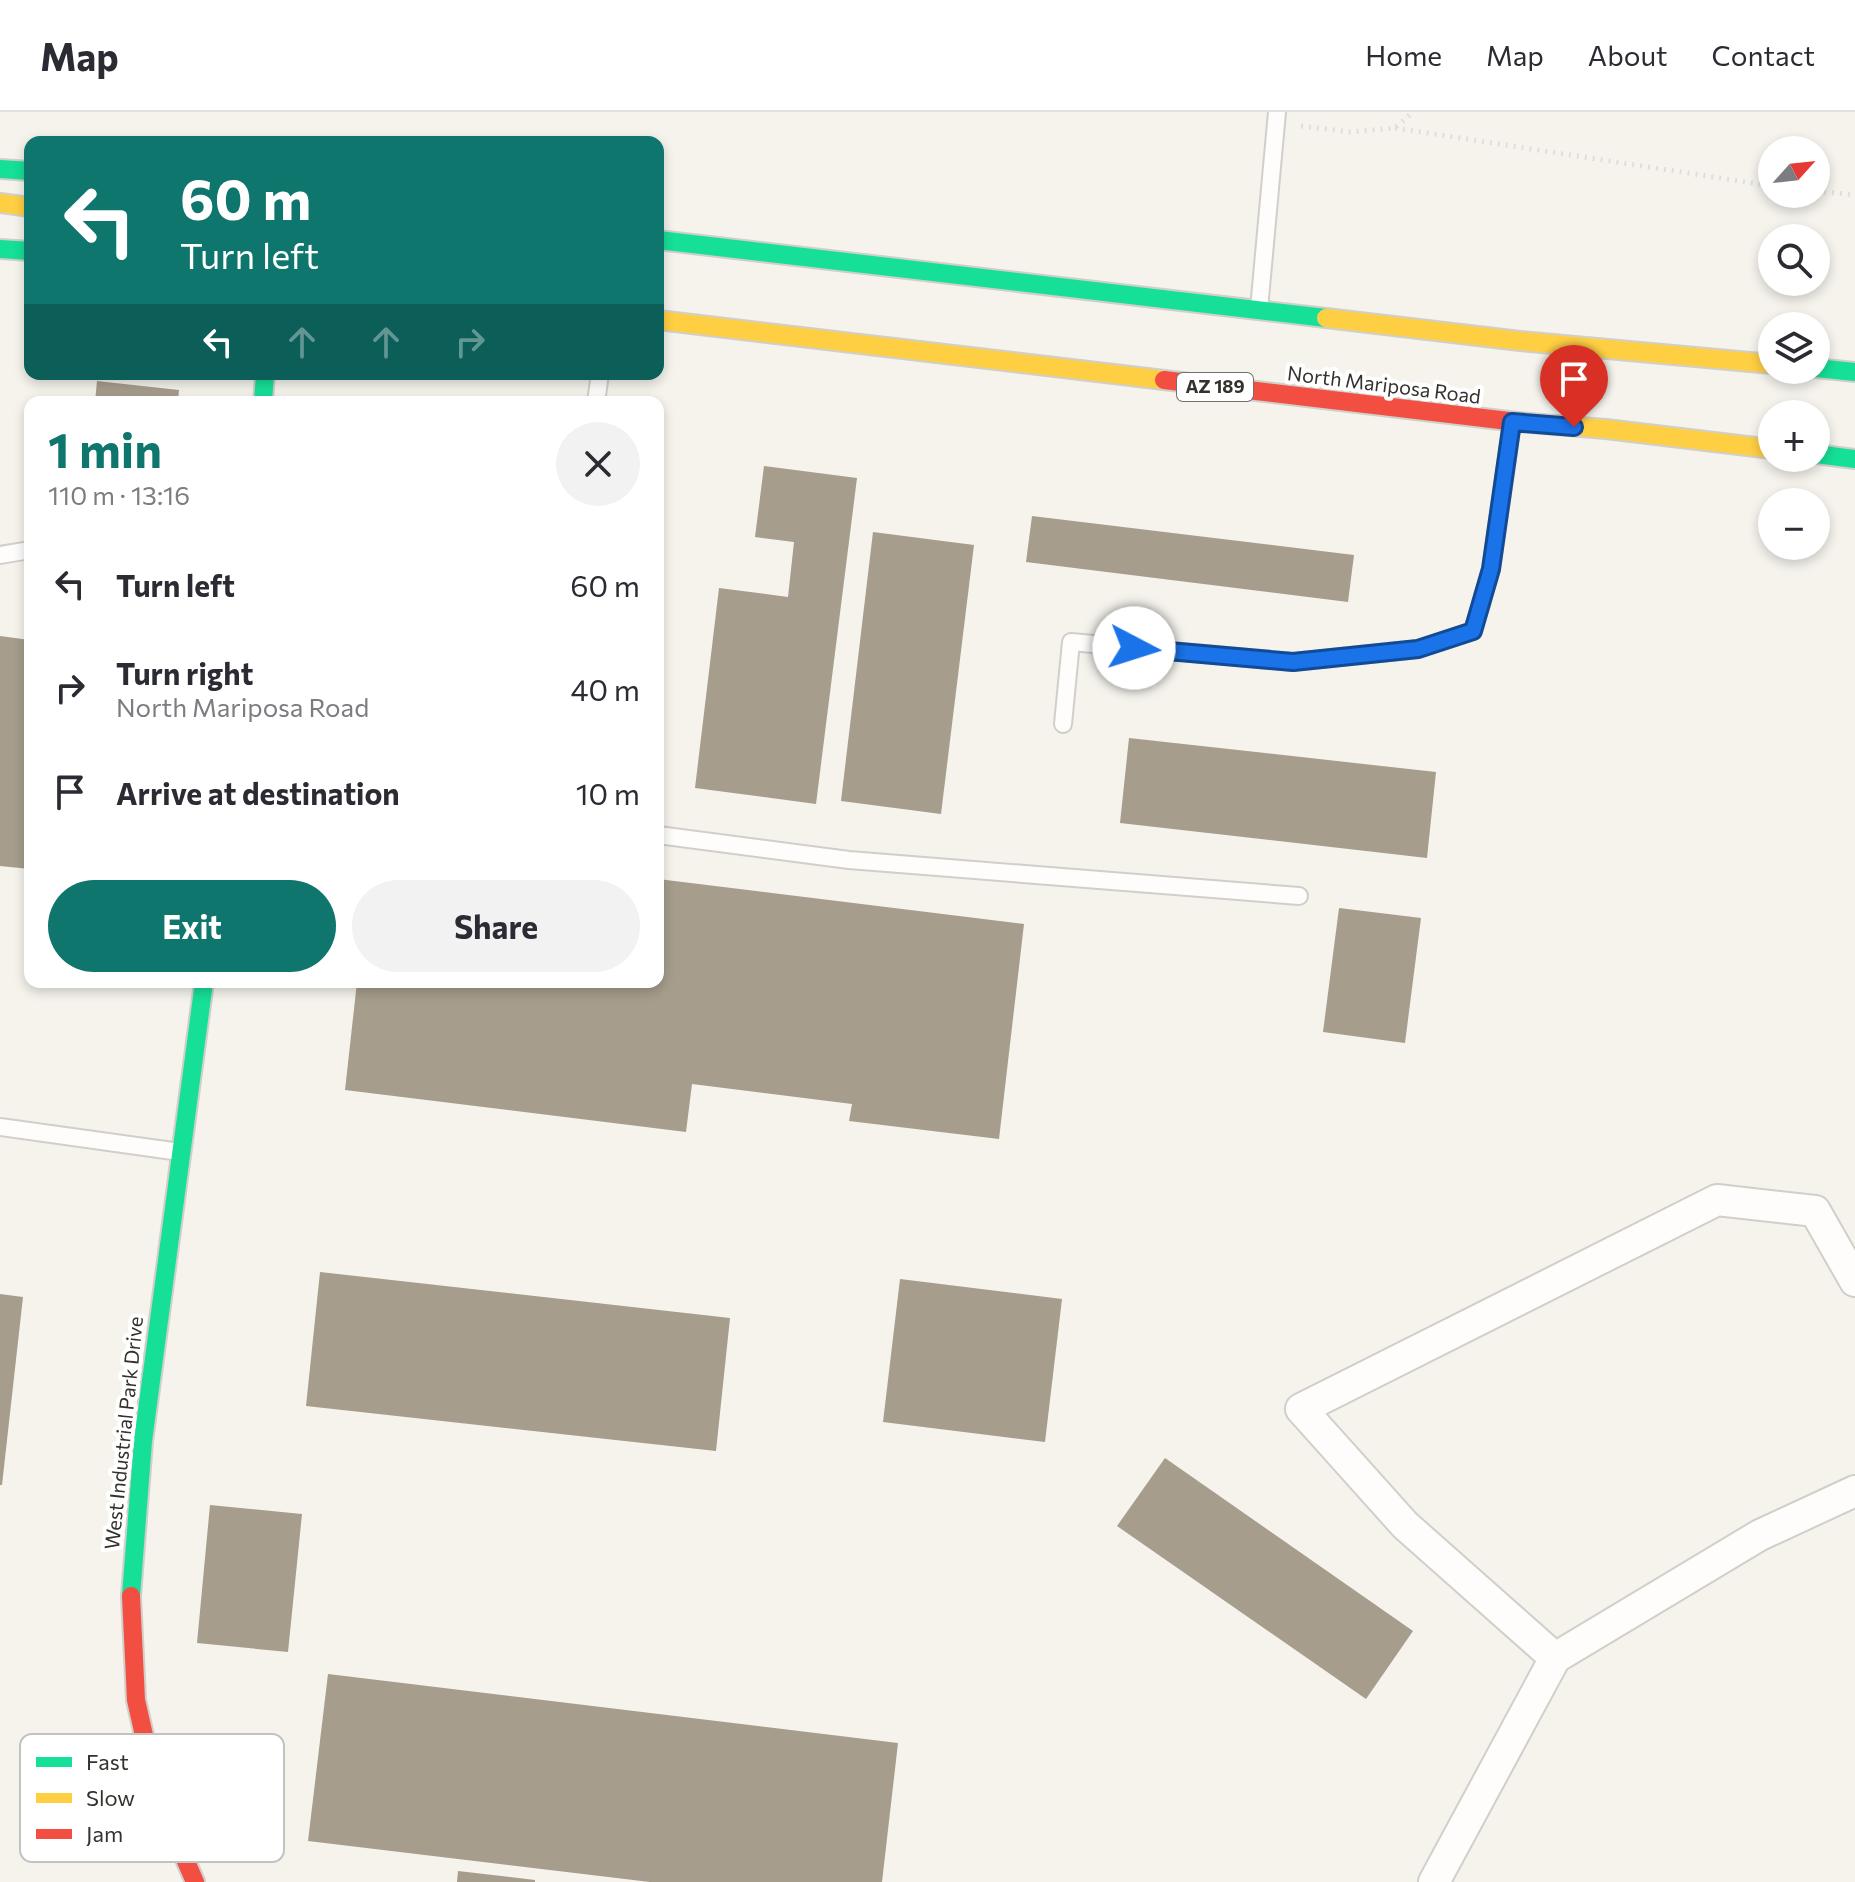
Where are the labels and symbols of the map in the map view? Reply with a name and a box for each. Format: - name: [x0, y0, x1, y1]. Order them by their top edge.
- north arrow: [1758, 136, 1830, 208]
- pin: [1540, 345, 1608, 427]
- street label: North Mariposa Road: [1286, 360, 1482, 408]
- road number: AZ 189: [1177, 373, 1253, 401]
- position arrow: [1092, 606, 1176, 690]
- street label: West Industrial Park Drive: [99, 1315, 147, 1551]
- legend: [20, 1734, 284, 1862]
- text: Fast: [86, 1748, 129, 1775]
- text: Slow: [86, 1784, 135, 1811]
- text: Jam: [86, 1820, 123, 1847]

